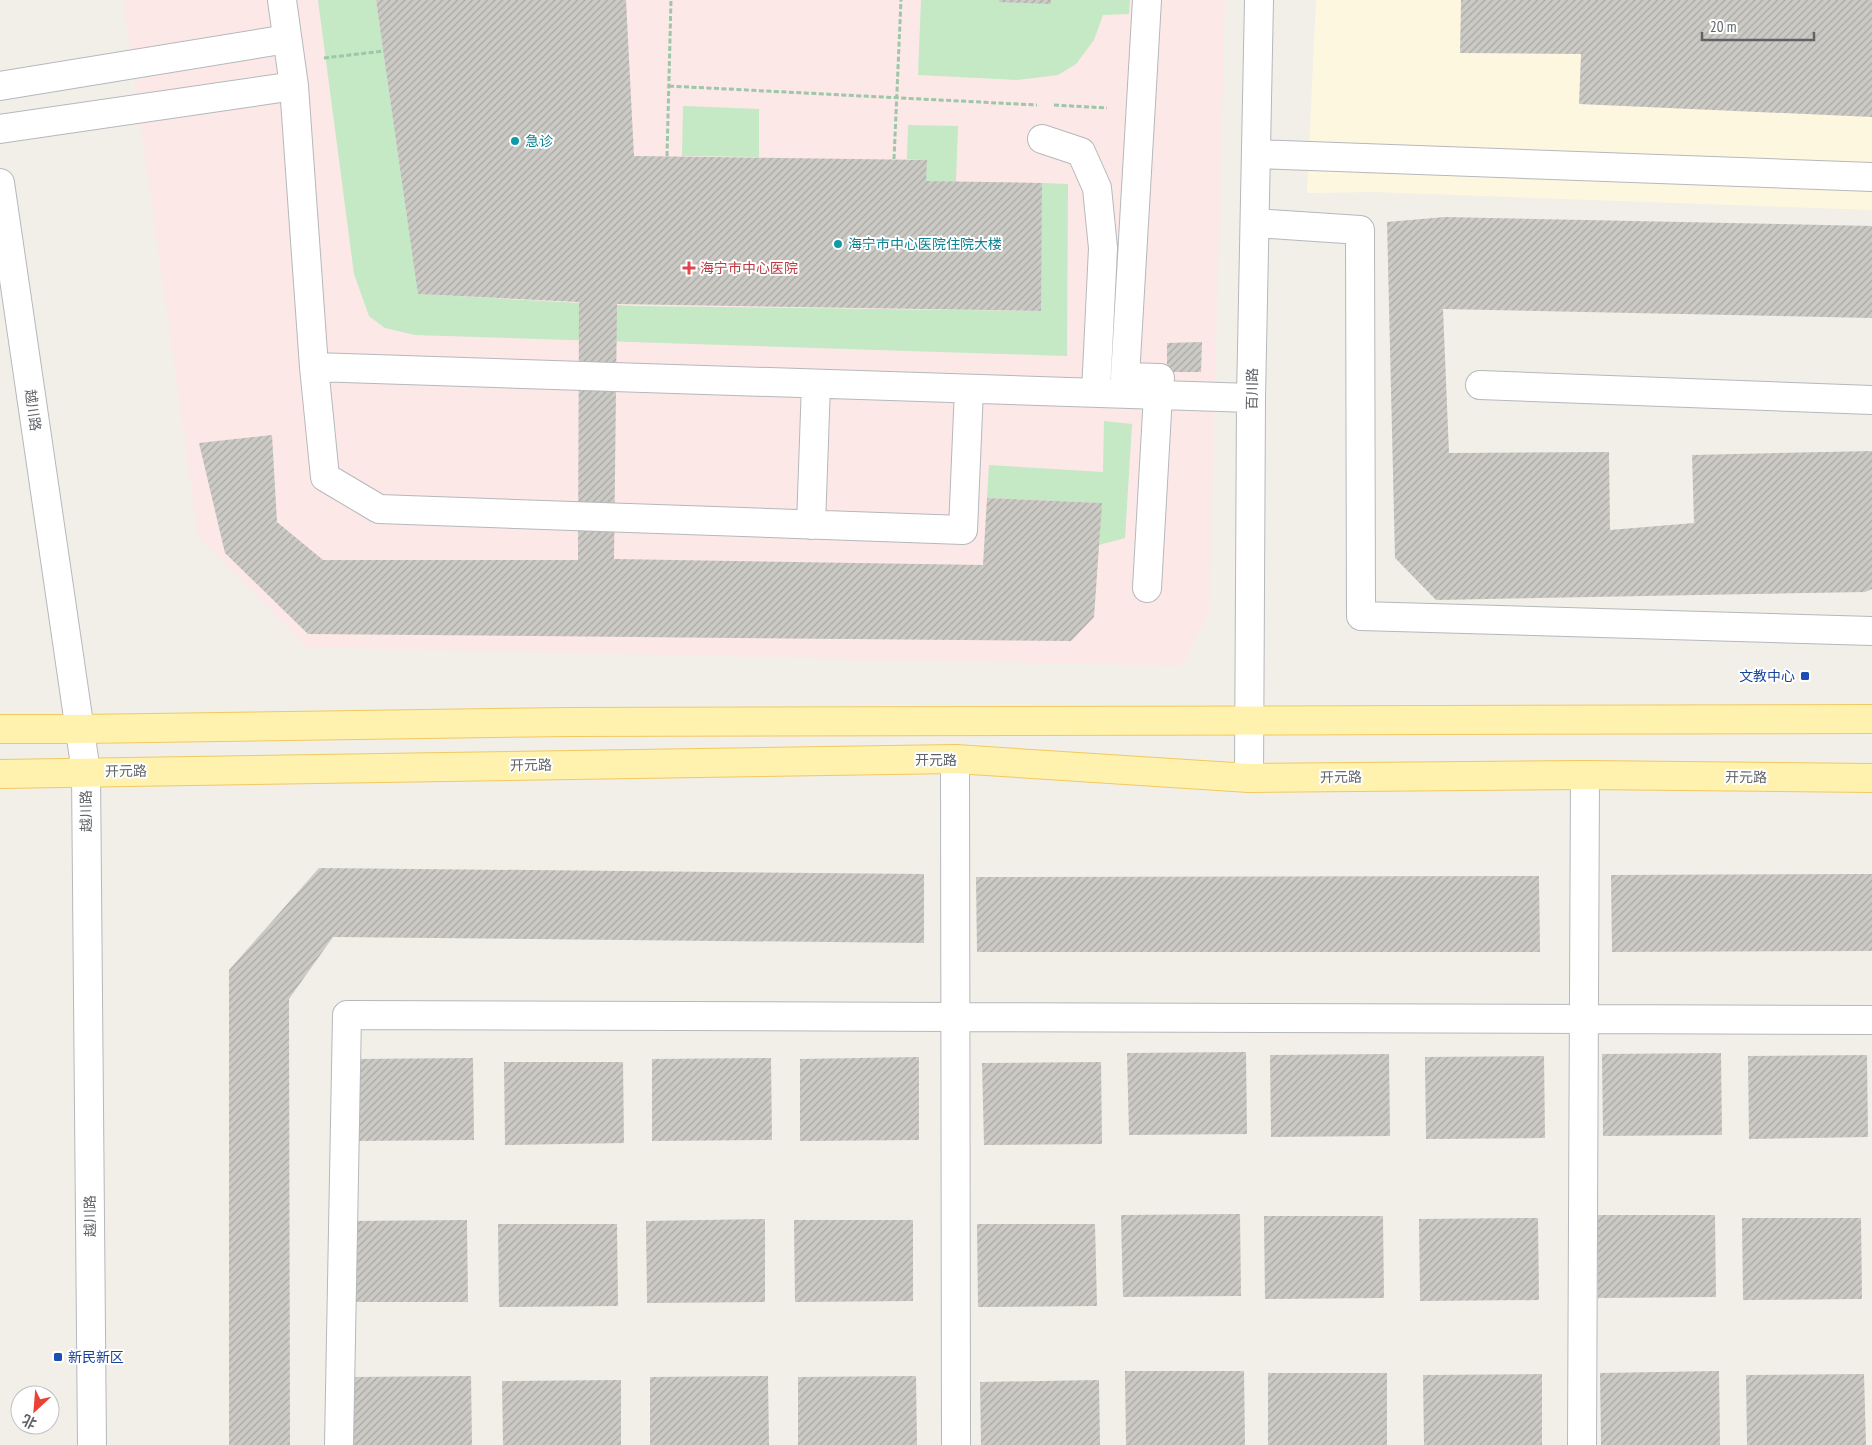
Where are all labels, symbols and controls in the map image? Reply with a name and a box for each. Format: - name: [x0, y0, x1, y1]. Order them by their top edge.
- scale bar: [1702, 10, 1814, 42]
- text: 20 m: [1710, 17, 1736, 36]
- place label: 急诊: [525, 132, 553, 150]
- marker: 急诊: [509, 135, 521, 147]
- place label: 海宁市中心医院住院大楼: [848, 235, 1002, 253]
- marker: 海宁市中心医院住院大楼: [832, 238, 844, 250]
- place label: 海宁市中心医院: [700, 259, 798, 277]
- marker: 海宁市中心医院: [682, 261, 696, 275]
- street label: 百川路: [1243, 368, 1261, 410]
- street label: 越川路: [21, 388, 45, 432]
- place label: 文教中心: [1739, 667, 1795, 685]
- marker: 文教中心: [1799, 670, 1811, 682]
- street label: 开元路: [915, 751, 957, 769]
- street label: 开元路: [510, 756, 552, 774]
- street label: 开元路: [105, 762, 147, 780]
- street label: 开元路: [1320, 768, 1362, 786]
- street label: 开元路: [1725, 768, 1767, 786]
- street label: 越川路: [77, 790, 95, 832]
- street label: 越川路: [81, 1195, 99, 1237]
- place label: 新民新区: [68, 1348, 124, 1366]
- marker: 新民新区: [52, 1351, 64, 1363]
- north arrow: [10, 1385, 60, 1435]
- text: 北: [19, 1411, 40, 1433]

